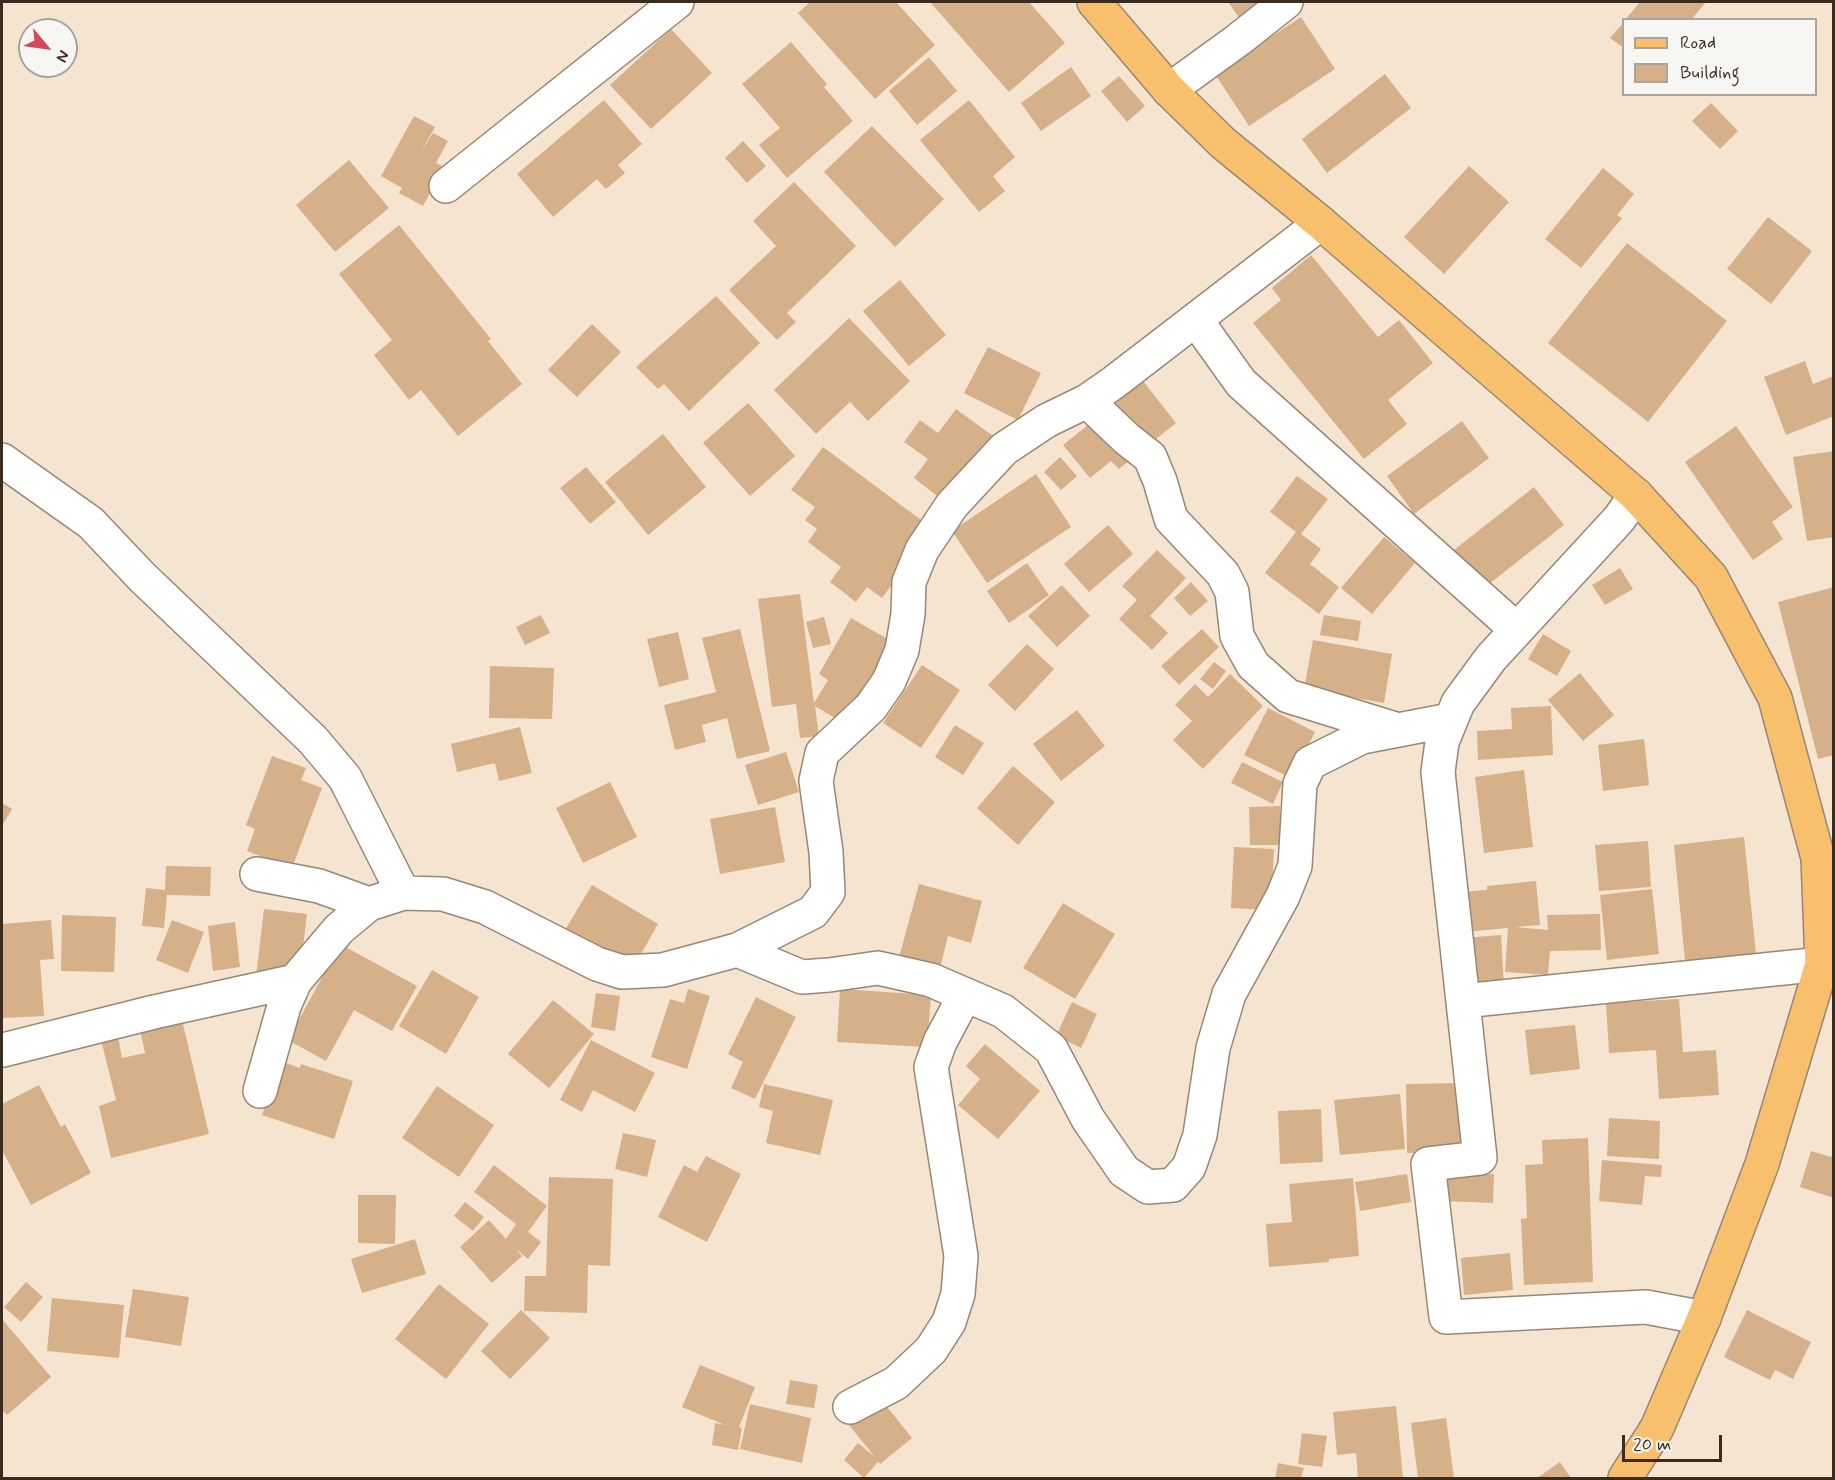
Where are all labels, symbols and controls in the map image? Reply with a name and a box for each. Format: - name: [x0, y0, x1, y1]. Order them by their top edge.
- north arrow: [18, 18, 78, 78]
- legend: [1622, 18, 1817, 96]
- text: Road: [1680, 31, 1716, 55]
- text: N: [51, 46, 74, 66]
- text: Building: [1680, 61, 1740, 85]
- scale bar: [1625, 1423, 1726, 1461]
- text: 20 m: [1633, 1433, 1671, 1457]

